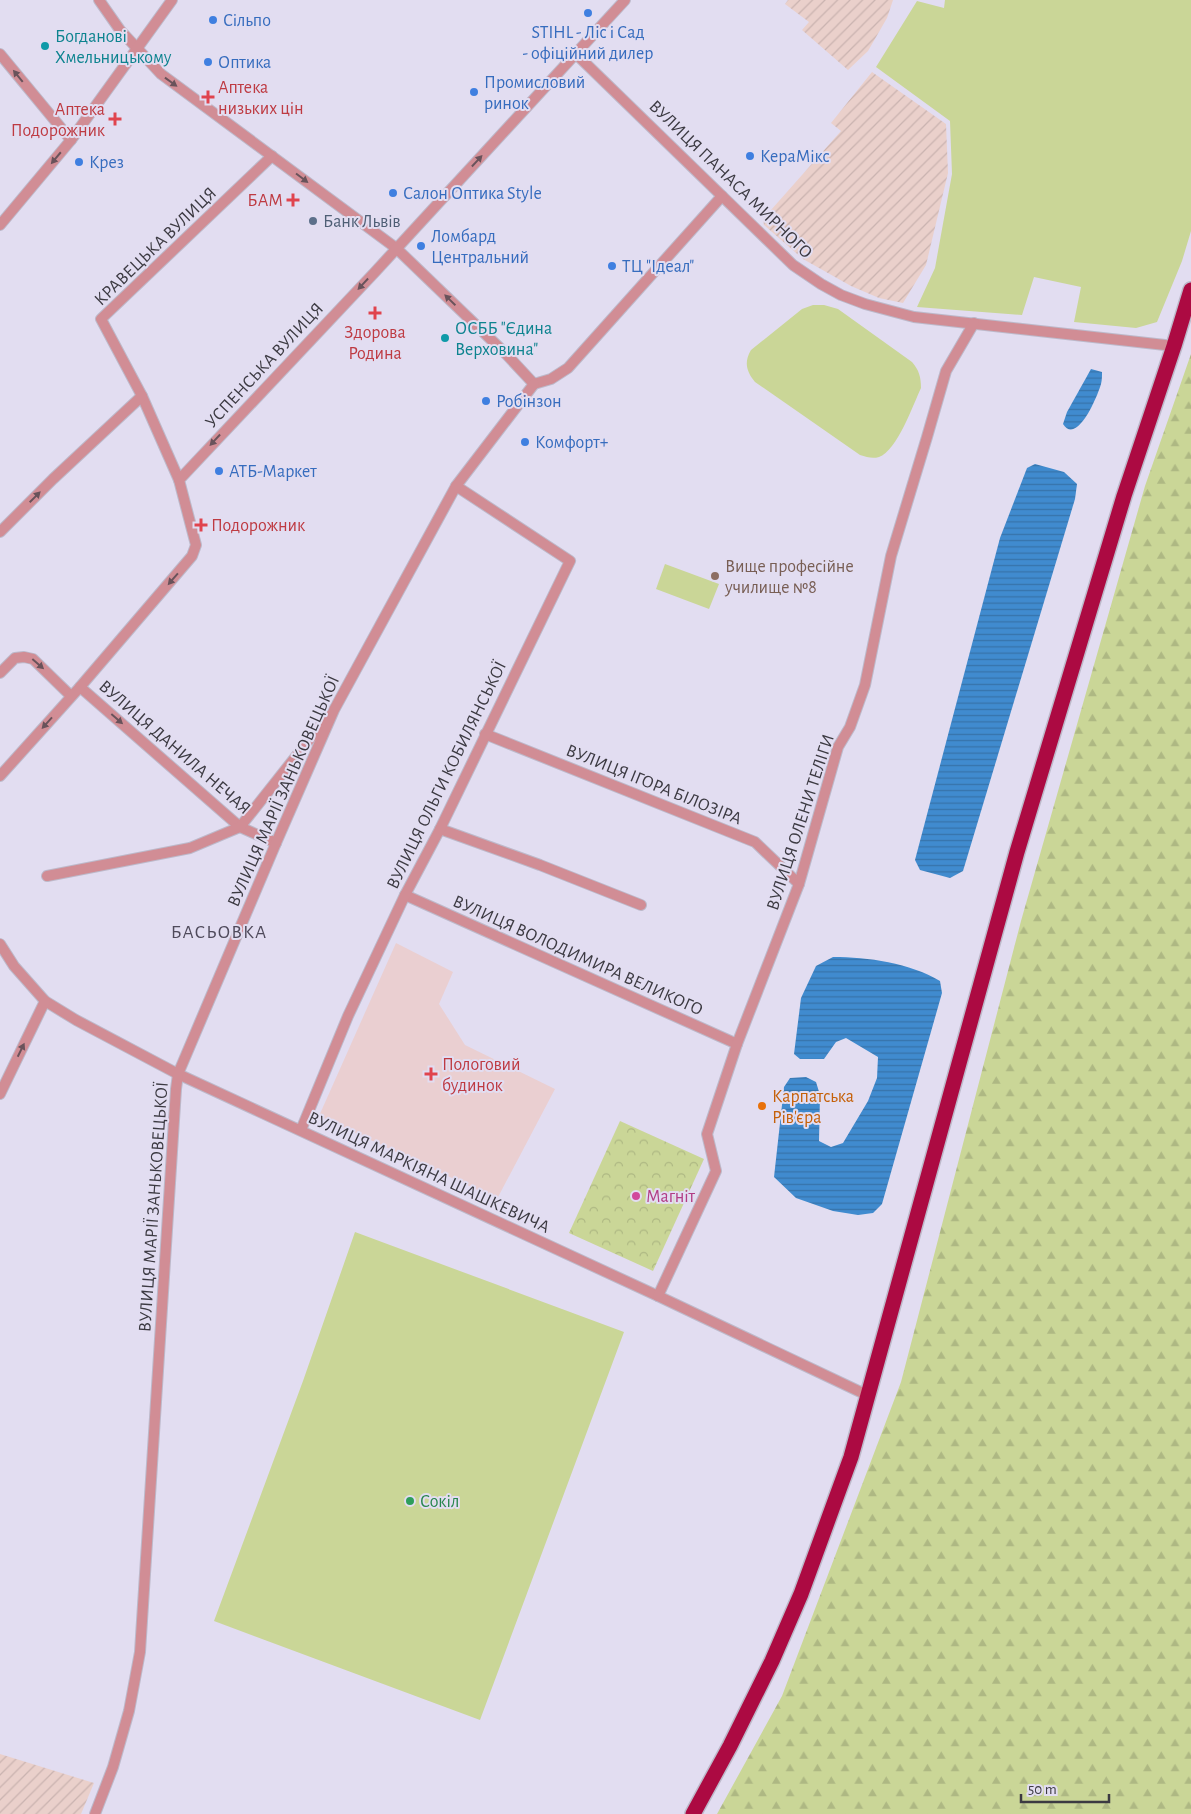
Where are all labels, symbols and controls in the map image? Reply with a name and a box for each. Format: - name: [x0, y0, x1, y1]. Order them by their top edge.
- marker: STIHL - Ліс і Сад - офіційний дилер: [582, 7, 594, 19]
- place label: Сільпо: [223, 12, 271, 30]
- marker: Сільпо: [207, 14, 219, 26]
- place label: STIHL - Ліс і Сад - офіційний дилер: [523, 24, 653, 63]
- place label: Богданові Хмельницькому: [55, 28, 172, 67]
- marker: Богданові Хмельницькому: [39, 40, 51, 52]
- place label: Оптика: [218, 54, 271, 72]
- marker: Оптика: [202, 56, 214, 68]
- one-way arrow: [12, 69, 23, 82]
- place label: Промисловий ринок: [484, 74, 585, 113]
- one-way arrow: [165, 77, 178, 87]
- place label: Аптека низьких цін: [218, 79, 304, 118]
- marker: Промисловий ринок: [468, 86, 480, 98]
- marker: Аптека низьких цін: [202, 91, 214, 103]
- street label: ВУЛИЦЯ ПАНАСА МИРНОГО: [645, 97, 815, 262]
- place label: Аптека Подорожник: [11, 101, 106, 140]
- marker: Аптека Подорожник: [109, 113, 121, 125]
- place label: КераМікс: [760, 148, 830, 166]
- marker: КераМікс: [744, 150, 756, 162]
- one-way arrow: [51, 151, 62, 164]
- place label: Крез: [89, 154, 124, 172]
- one-way arrow: [471, 155, 483, 167]
- marker: Крез: [73, 156, 85, 168]
- one-way arrow: [295, 173, 309, 183]
- street label: КРАВЕЦЬКА ВУЛИЦЯ: [91, 184, 220, 309]
- place label: Салон Оптика Style: [403, 185, 542, 203]
- marker: Салон Оптика Style: [387, 187, 399, 199]
- place label: БАМ: [247, 192, 283, 210]
- marker: БАМ: [287, 194, 299, 206]
- place label: Банк Львів: [323, 213, 401, 231]
- marker: Банк Львів: [307, 215, 319, 227]
- place label: Ломбард Центральний: [431, 227, 529, 267]
- marker: Ломбард Центральний: [415, 240, 427, 252]
- place label: ТЦ "Ідеал": [622, 258, 694, 276]
- marker: ТЦ "Ідеал": [606, 260, 618, 272]
- one-way arrow: [357, 278, 369, 290]
- one-way arrow: [444, 294, 456, 306]
- street label: УСПЕНСЬКА ВУЛИЦЯ: [202, 300, 327, 432]
- marker: Здорова Родина: [369, 307, 381, 319]
- place label: ОСББ "Єдина Верховина": [455, 320, 552, 359]
- place label: Здорова Родина: [344, 324, 406, 363]
- marker: ОСББ "Єдина Верховина": [439, 332, 451, 344]
- place label: Робінзон: [496, 392, 562, 411]
- marker: Робінзон: [480, 395, 492, 407]
- one-way arrow: [209, 434, 221, 446]
- place label: Комфорт+: [535, 434, 609, 452]
- marker: Комфорт+: [519, 436, 531, 448]
- place label: АТБ-Маркет: [229, 463, 317, 481]
- marker: АТБ-Маркет: [213, 465, 225, 477]
- one-way arrow: [28, 492, 40, 504]
- place label: Подорожник: [211, 517, 306, 535]
- marker: Подорожник: [195, 519, 207, 531]
- place label: Вище професійне училище №8: [724, 558, 854, 597]
- marker: Вище професійне училище №8: [709, 570, 721, 582]
- one-way arrow: [167, 572, 179, 584]
- street label: ВУЛИЦЯ ОЛЬГИ КОБИЛЯНСЬКОЇ: [382, 658, 510, 892]
- one-way arrow: [31, 659, 44, 670]
- street label: ВУЛИЦЯ МАРІЇ ЗАНЬКОВЕЦЬКОЇ: [223, 672, 343, 910]
- street label: ВУЛИЦЯ ДАНИЛА НЕЧАЯ: [95, 677, 254, 818]
- one-way arrow: [110, 713, 122, 725]
- one-way arrow: [41, 716, 53, 728]
- street label: ВУЛИЦЯ ОЛЕНИ ТЕЛІГИ: [764, 732, 838, 913]
- street label: ВУЛИЦЯ ІГОРА БІЛОЗІРА: [563, 741, 744, 829]
- street label: ВУЛИЦЯ ВОЛОДИМИРА ВЕЛИКОГО: [450, 892, 705, 1019]
- district label: БАСЬОВКА: [171, 923, 267, 942]
- one-way arrow: [17, 1043, 25, 1057]
- place label: Пологовий будинок: [442, 1056, 520, 1095]
- marker: Пологовий будинок: [424, 1067, 438, 1081]
- street label: ВУЛИЦЯ МАРІЇ ЗАНЬКОВЕЦЬКОЇ: [134, 1081, 172, 1333]
- place label: Карпатська Рів'єра: [772, 1088, 854, 1127]
- marker: Карпатська Рів'єра: [756, 1100, 768, 1112]
- street label: ВУЛИЦЯ МАРКІЯНА ШАШКЕВИЧА: [305, 1109, 553, 1237]
- place label: Магніт: [646, 1188, 695, 1206]
- marker: Магніт: [630, 1190, 642, 1202]
- place label: Сокіл: [420, 1493, 459, 1511]
- marker: Сокіл: [404, 1495, 416, 1507]
- scale bar: [1021, 1772, 1108, 1804]
- text: 50 m: [1028, 1782, 1057, 1797]

